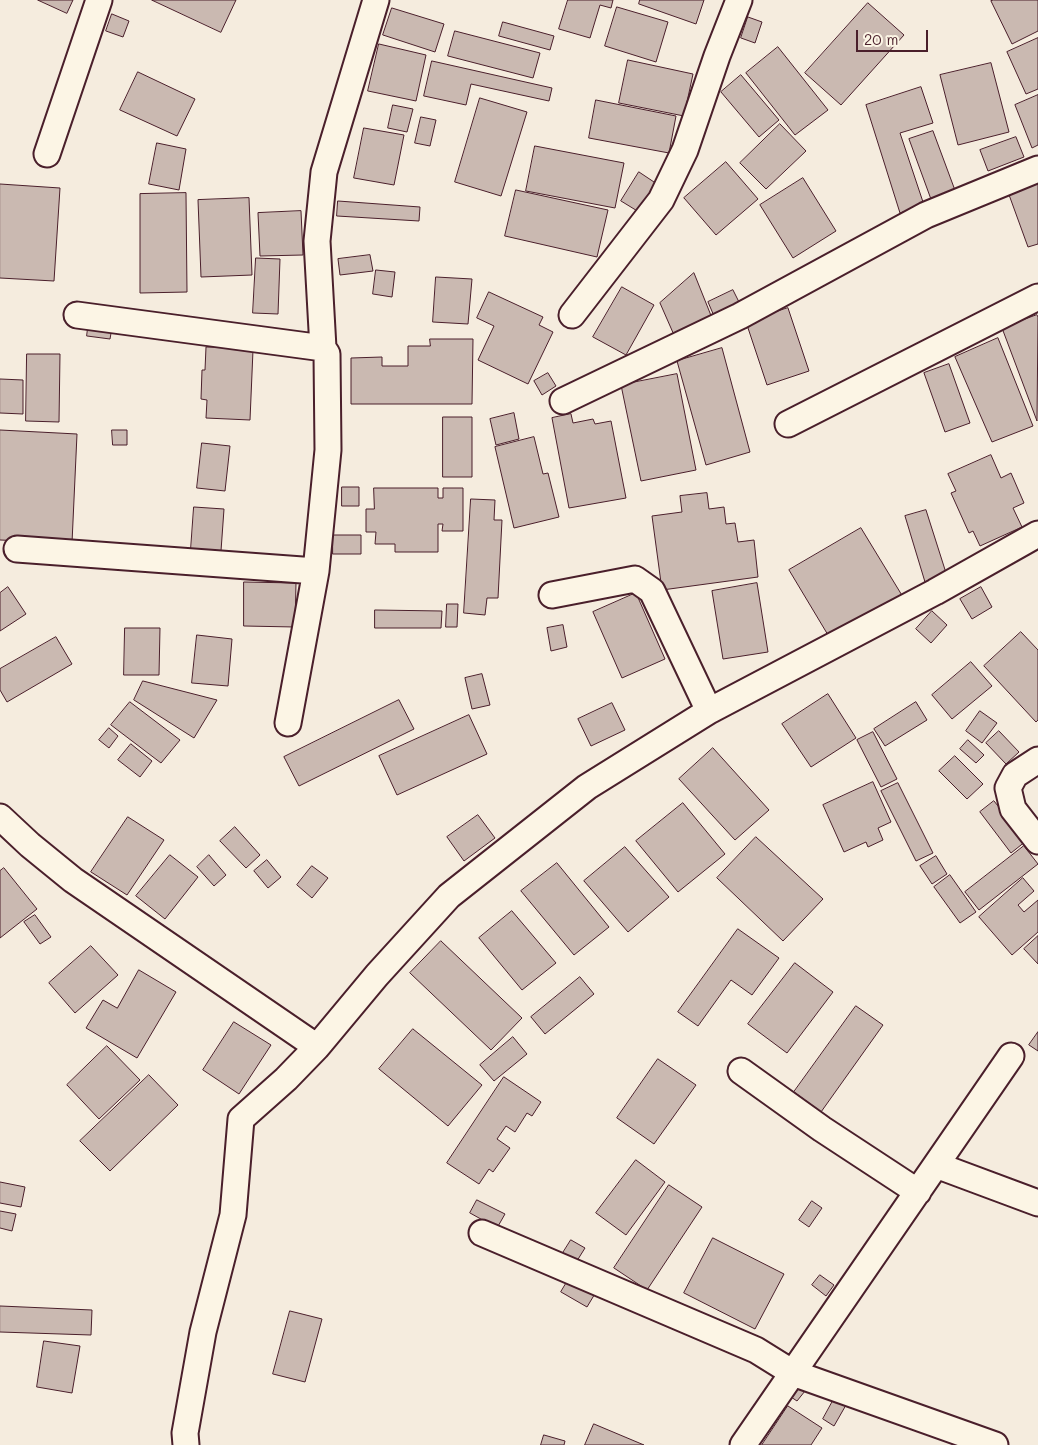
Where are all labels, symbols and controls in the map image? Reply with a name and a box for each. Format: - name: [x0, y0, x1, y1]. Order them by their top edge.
- scale bar: [858, 20, 930, 52]
- text: 20 m: [864, 29, 898, 49]

